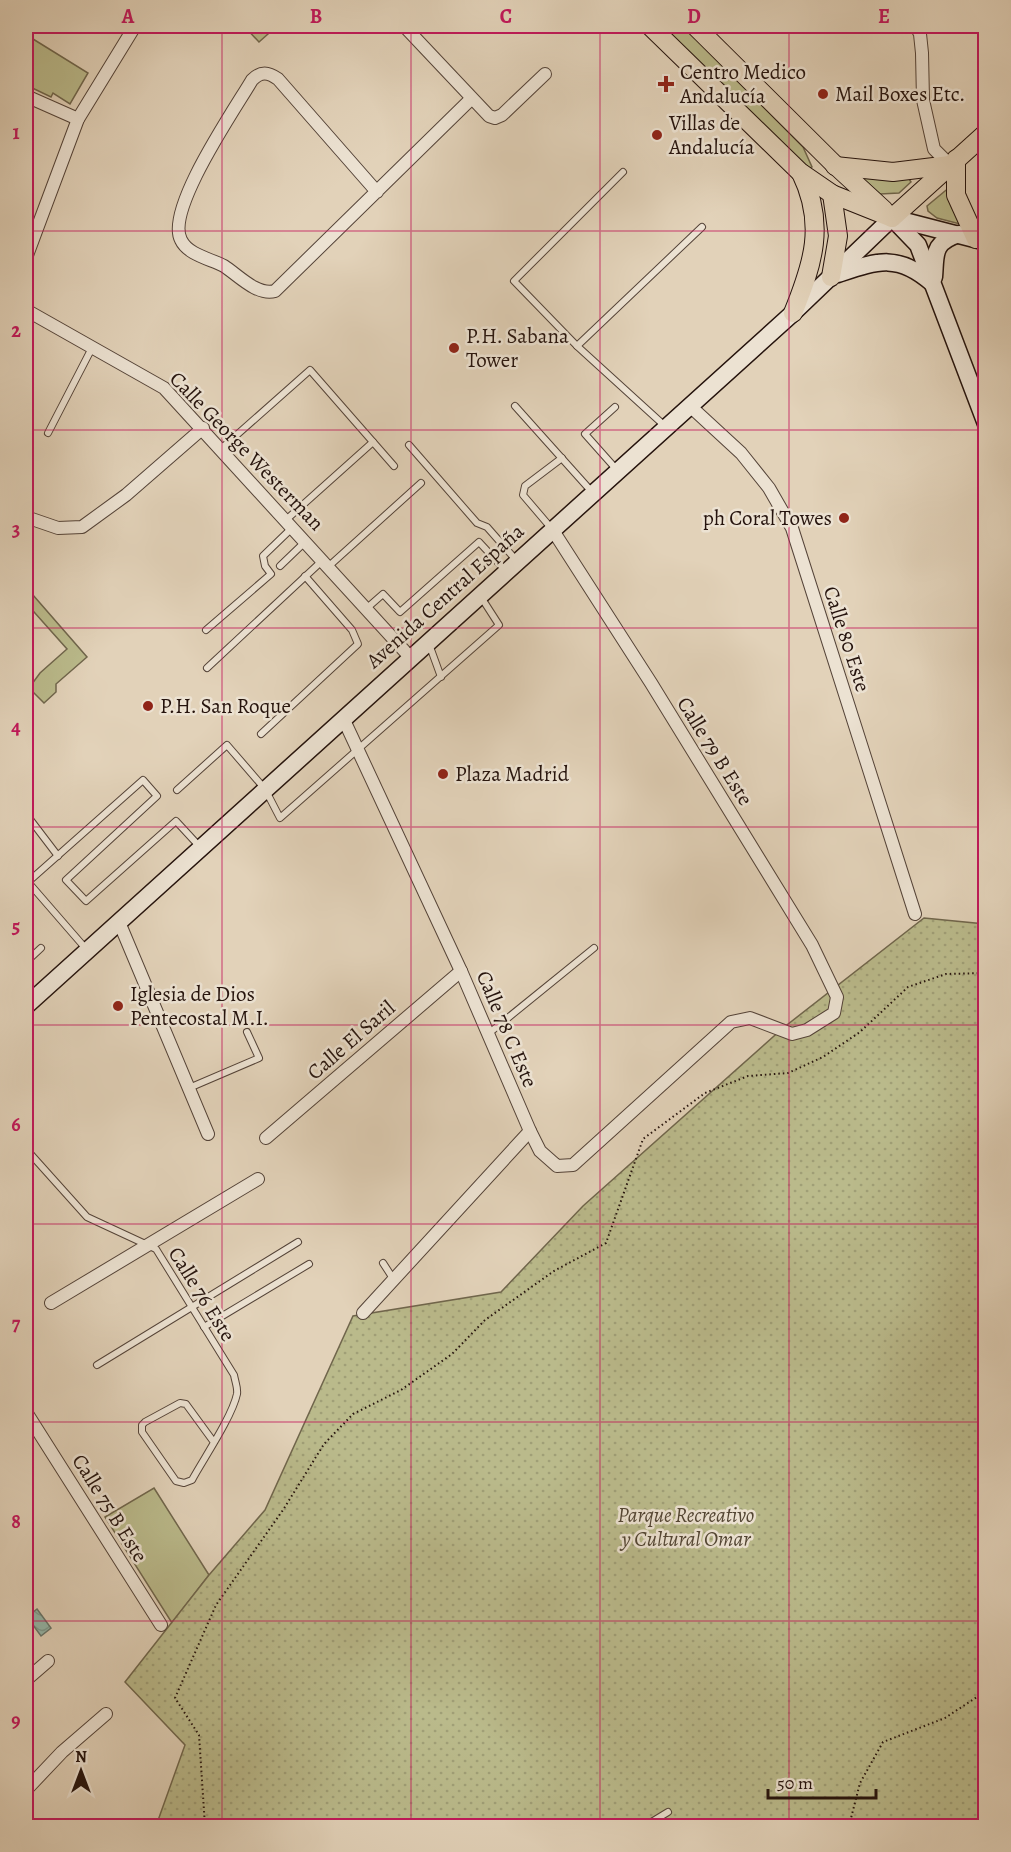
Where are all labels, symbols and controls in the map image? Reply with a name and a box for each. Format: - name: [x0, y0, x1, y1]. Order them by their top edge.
- text: A: [121, 3, 135, 30]
- text: B: [310, 3, 322, 30]
- text: C: [500, 3, 512, 30]
- text: D: [687, 3, 701, 30]
- text: E: [878, 3, 890, 30]
- place label: Centro Medico Andalucía: [679, 58, 806, 110]
- marker: Centro Medico Andalucía: [657, 75, 675, 93]
- place label: Mail Boxes Etc.: [835, 80, 966, 108]
- marker: Mail Boxes Etc.: [816, 87, 830, 101]
- place label: Villas de Andalucía: [668, 109, 755, 161]
- text: 1: [12, 119, 20, 146]
- marker: Villas de Andalucía: [650, 128, 664, 142]
- text: 2: [11, 317, 21, 344]
- place label: P.H. Sabana Tower: [466, 322, 569, 374]
- marker: P.H. Sabana Tower: [447, 341, 461, 355]
- street label: Calle George Westerman: [164, 365, 330, 537]
- place label: ph Coral Towes: [703, 504, 832, 532]
- marker: ph Coral Towes: [837, 511, 851, 525]
- text: 3: [12, 516, 20, 543]
- street label: Avenida Central España: [359, 517, 530, 675]
- street label: Calle 80 Este: [817, 583, 877, 695]
- street label: Calle 79 B Este: [670, 691, 760, 811]
- place label: P.H. San Roque: [160, 692, 291, 720]
- marker: P.H. San Roque: [141, 699, 155, 713]
- text: 4: [11, 714, 21, 741]
- place label: Plaza Madrid: [455, 760, 570, 788]
- marker: Plaza Madrid: [436, 767, 450, 781]
- text: 5: [12, 913, 20, 940]
- street label: Calle 78 C Este: [470, 966, 544, 1092]
- place label: Iglesia de Dios Pentecostal M.I.: [130, 980, 269, 1032]
- street label: Calle El Saril: [301, 994, 401, 1086]
- marker: Iglesia de Dios Pentecostal M.I.: [111, 999, 125, 1013]
- text: 6: [11, 1111, 21, 1138]
- street label: Calle 76 Este: [162, 1241, 242, 1347]
- text: 7: [12, 1310, 21, 1337]
- street label: Calle 75 B Este: [66, 1449, 154, 1567]
- park label: Parque Recreativo y Cultural Omar: [618, 1501, 754, 1553]
- text: 8: [11, 1508, 21, 1535]
- text: 9: [11, 1707, 21, 1734]
- north arrow: [51, 1741, 111, 1801]
- text: N: [75, 1746, 87, 1768]
- scale bar: [768, 1762, 876, 1800]
- text: 50 m: [777, 1771, 813, 1795]

